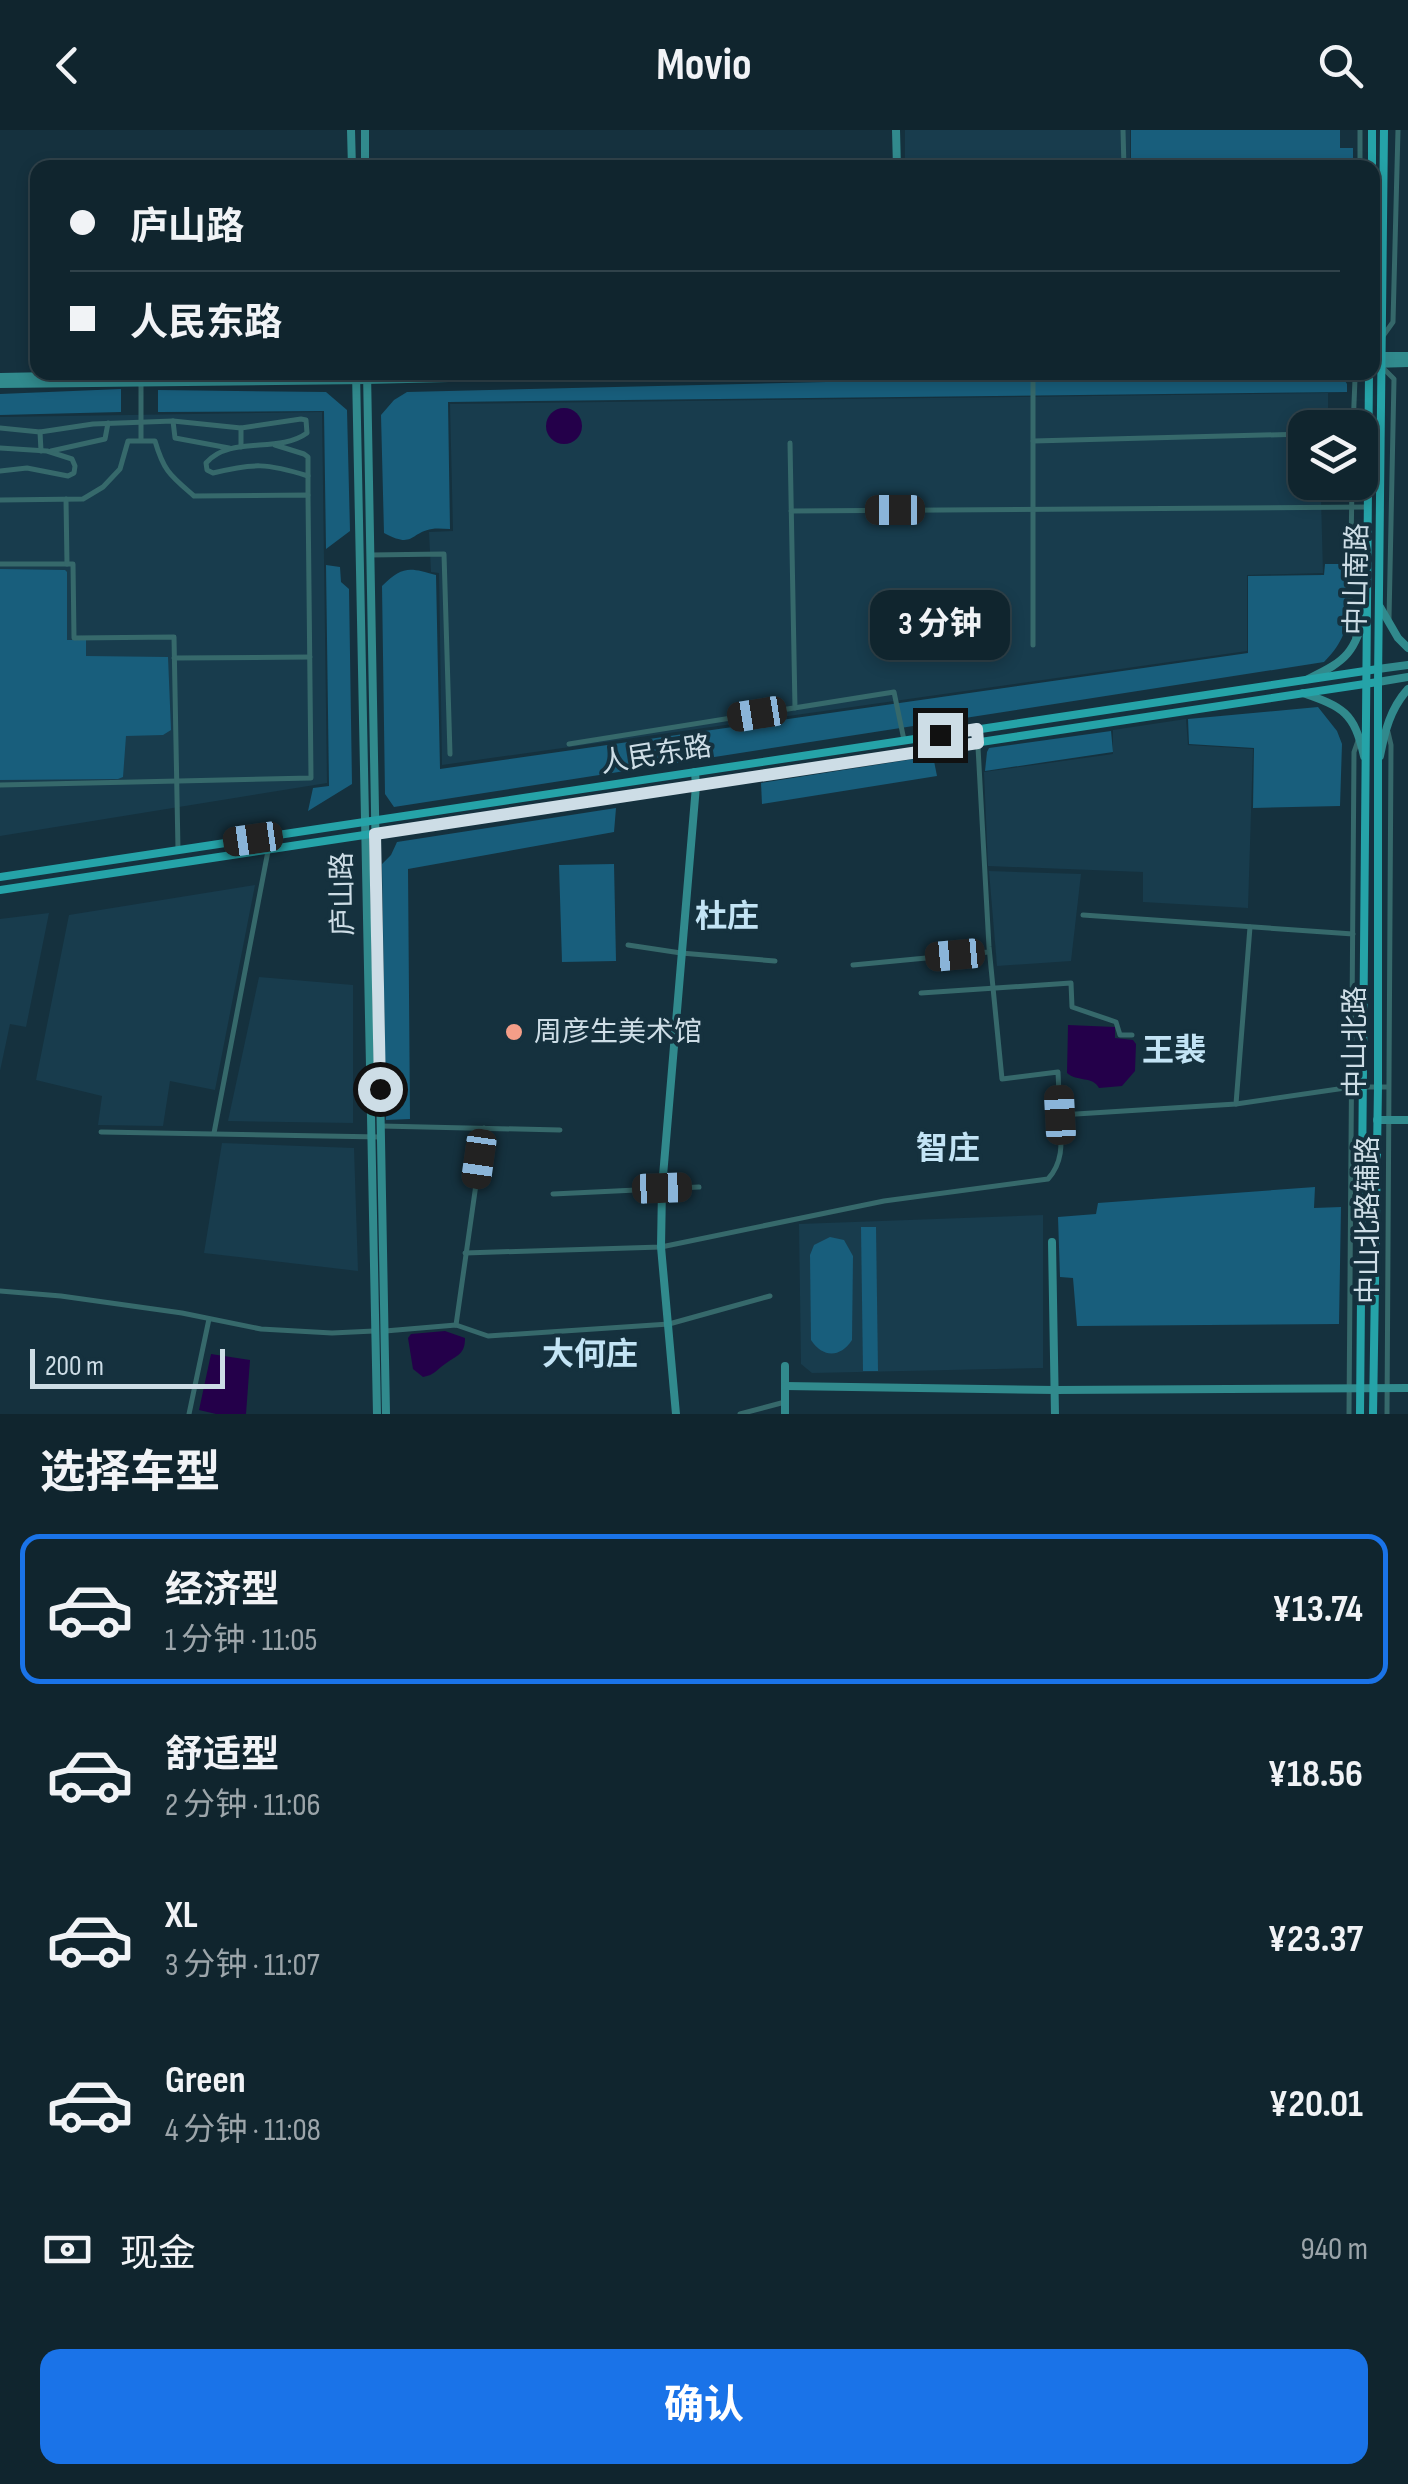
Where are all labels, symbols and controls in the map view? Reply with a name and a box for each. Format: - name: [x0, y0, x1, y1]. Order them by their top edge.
- icon: back: [40, 38, 95, 93]
- text: Movio: [656, 38, 752, 93]
- icon: search: [1313, 38, 1368, 93]
- text: 庐山路: [130, 205, 244, 250]
- text: 人民东路: [130, 301, 282, 346]
- map controls: [1288, 410, 1378, 500]
- button: layers: [1288, 410, 1378, 500]
- car: [865, 495, 925, 525]
- street label: 中山南路: [1340, 523, 1374, 635]
- callout: 3 分钟: [870, 590, 1010, 660]
- text: 3 分钟: [898, 605, 982, 644]
- car: [725, 694, 789, 734]
- route end: [918, 713, 963, 758]
- street label: 人民东路: [598, 730, 714, 780]
- car: [221, 820, 285, 858]
- street label: 庐山路: [326, 852, 360, 936]
- district label: 杜庄: [695, 898, 759, 937]
- car: [924, 937, 986, 973]
- street label: 中山北路: [1339, 986, 1372, 1098]
- place label: 周彦生美术馆: [534, 1016, 702, 1049]
- marker: 周彦生美术馆: [503, 1021, 525, 1043]
- district label: 王裴: [1142, 1032, 1206, 1071]
- route start: [358, 1067, 403, 1112]
- car: [1043, 1084, 1077, 1146]
- car: [460, 1127, 498, 1191]
- district label: 智庄: [916, 1130, 980, 1169]
- street label: 中山北路辅路: [1352, 1136, 1385, 1304]
- car: [631, 1172, 693, 1204]
- district label: 大何庄: [542, 1336, 638, 1375]
- scale bar: [30, 1344, 225, 1388]
- text: 200 m: [45, 1350, 104, 1383]
- text: 选择车型: [40, 1446, 220, 1501]
- icon: car: [45, 1564, 135, 1654]
- text: 经济型: [165, 1568, 279, 1613]
- text: ¥13.74: [1272, 1587, 1363, 1632]
- text: 1 分钟 · 11:05: [165, 1621, 317, 1660]
- icon: car: [45, 1729, 135, 1819]
- text: 舒适型: [165, 1733, 279, 1778]
- text: ¥18.56: [1268, 1752, 1363, 1797]
- text: 2 分钟 · 11:06: [165, 1786, 321, 1825]
- text: XL: [165, 1893, 198, 1938]
- icon: car: [45, 1894, 135, 1984]
- text: ¥23.37: [1268, 1917, 1363, 1962]
- text: 3 分钟 · 11:07: [165, 1946, 319, 1985]
- text: Green: [165, 2058, 246, 2103]
- icon: car: [45, 2059, 135, 2149]
- text: ¥20.01: [1269, 2082, 1363, 2127]
- text: 4 分钟 · 11:08: [165, 2111, 321, 2150]
- icon: cash: [40, 2222, 95, 2277]
- text: 940 m: [1301, 2230, 1368, 2269]
- text: 现金: [120, 2232, 196, 2277]
- button: 确认: [40, 2349, 1368, 2464]

